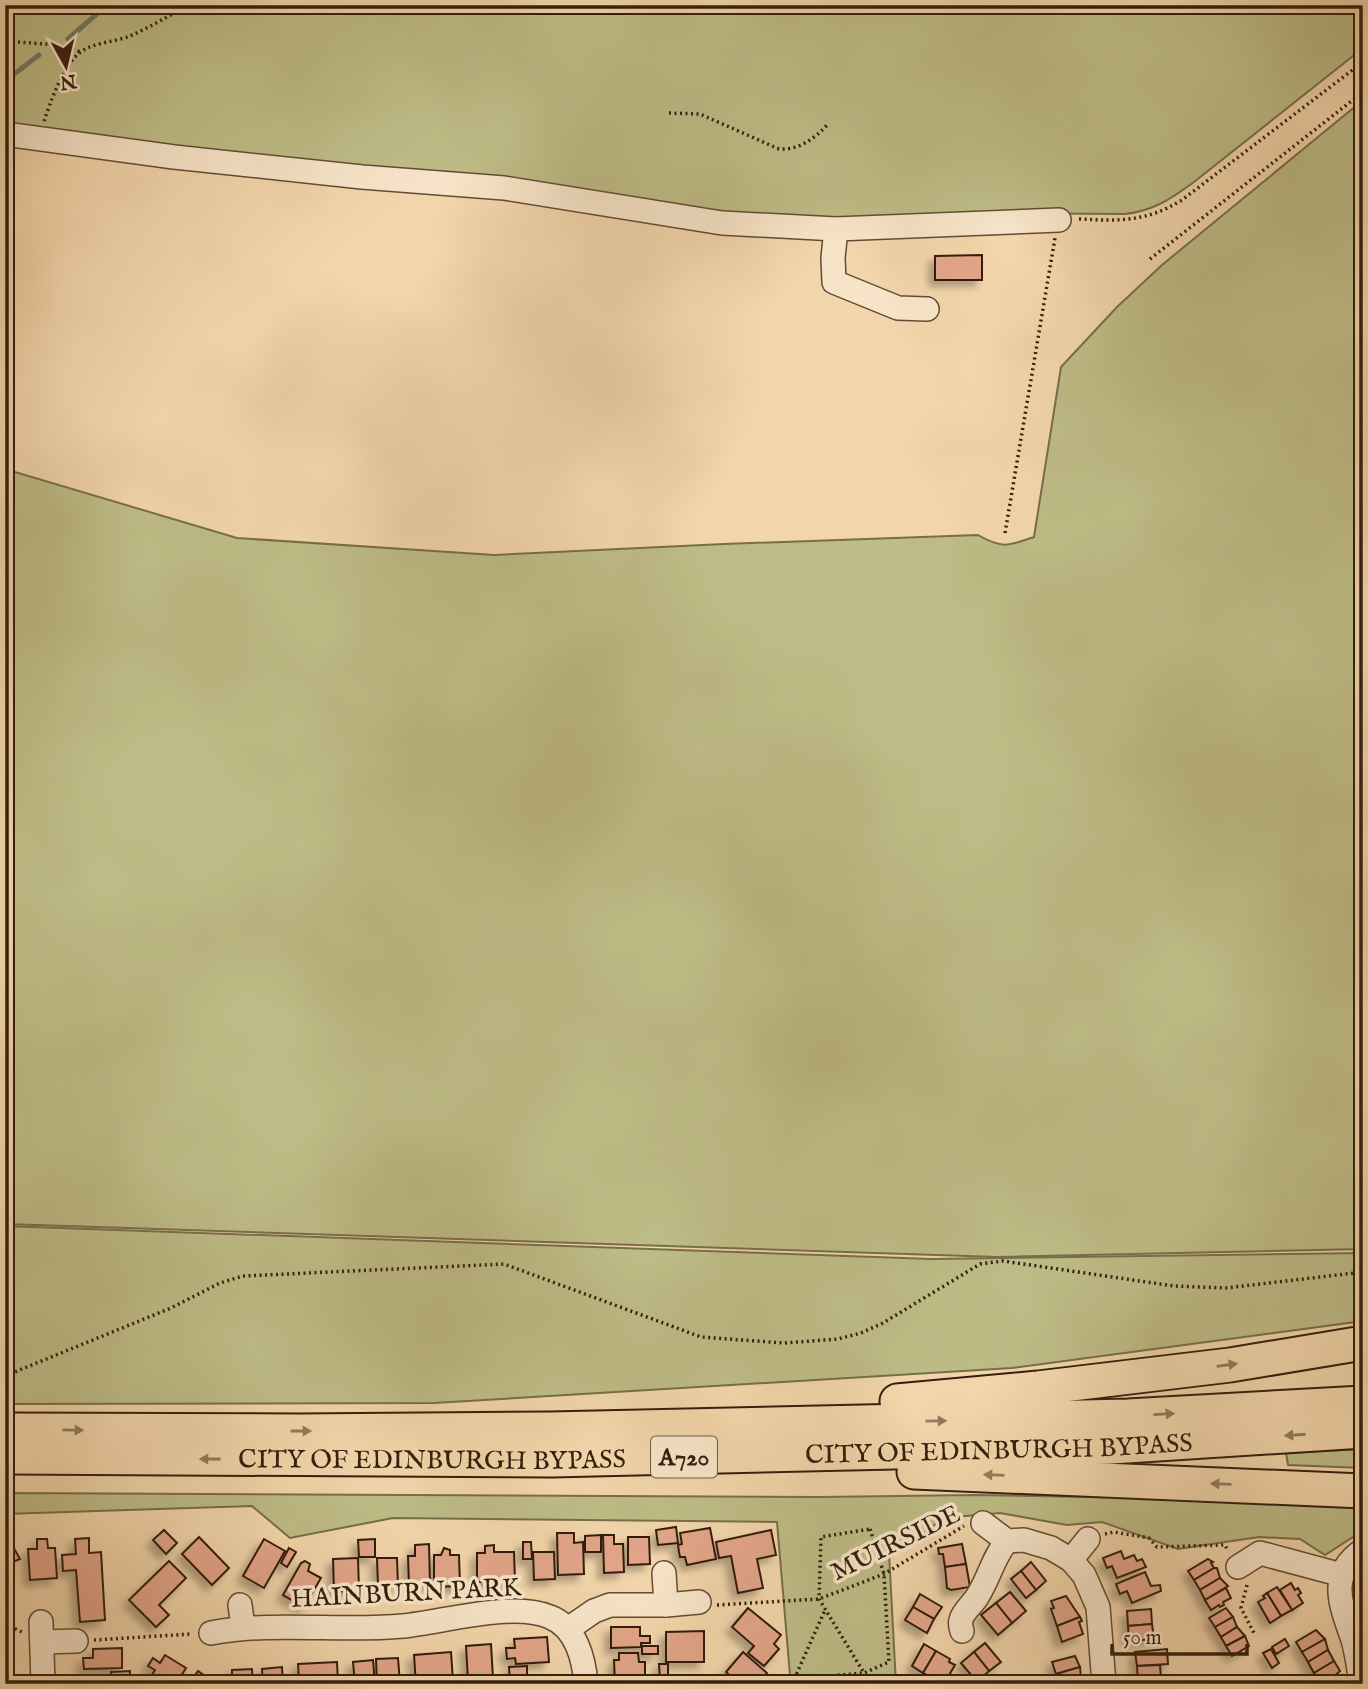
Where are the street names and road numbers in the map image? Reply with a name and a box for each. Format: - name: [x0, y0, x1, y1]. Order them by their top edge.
- street label: CITY OF EDINBURGH BYPASS: [805, 1427, 1194, 1472]
- road number: A720: [651, 1436, 717, 1478]
- street label: CITY OF EDINBURGH BYPASS: [238, 1443, 626, 1478]
- street label: MUIRSIDE: [825, 1498, 966, 1589]
- street label: HAINBURN PARK: [290, 1571, 523, 1616]

